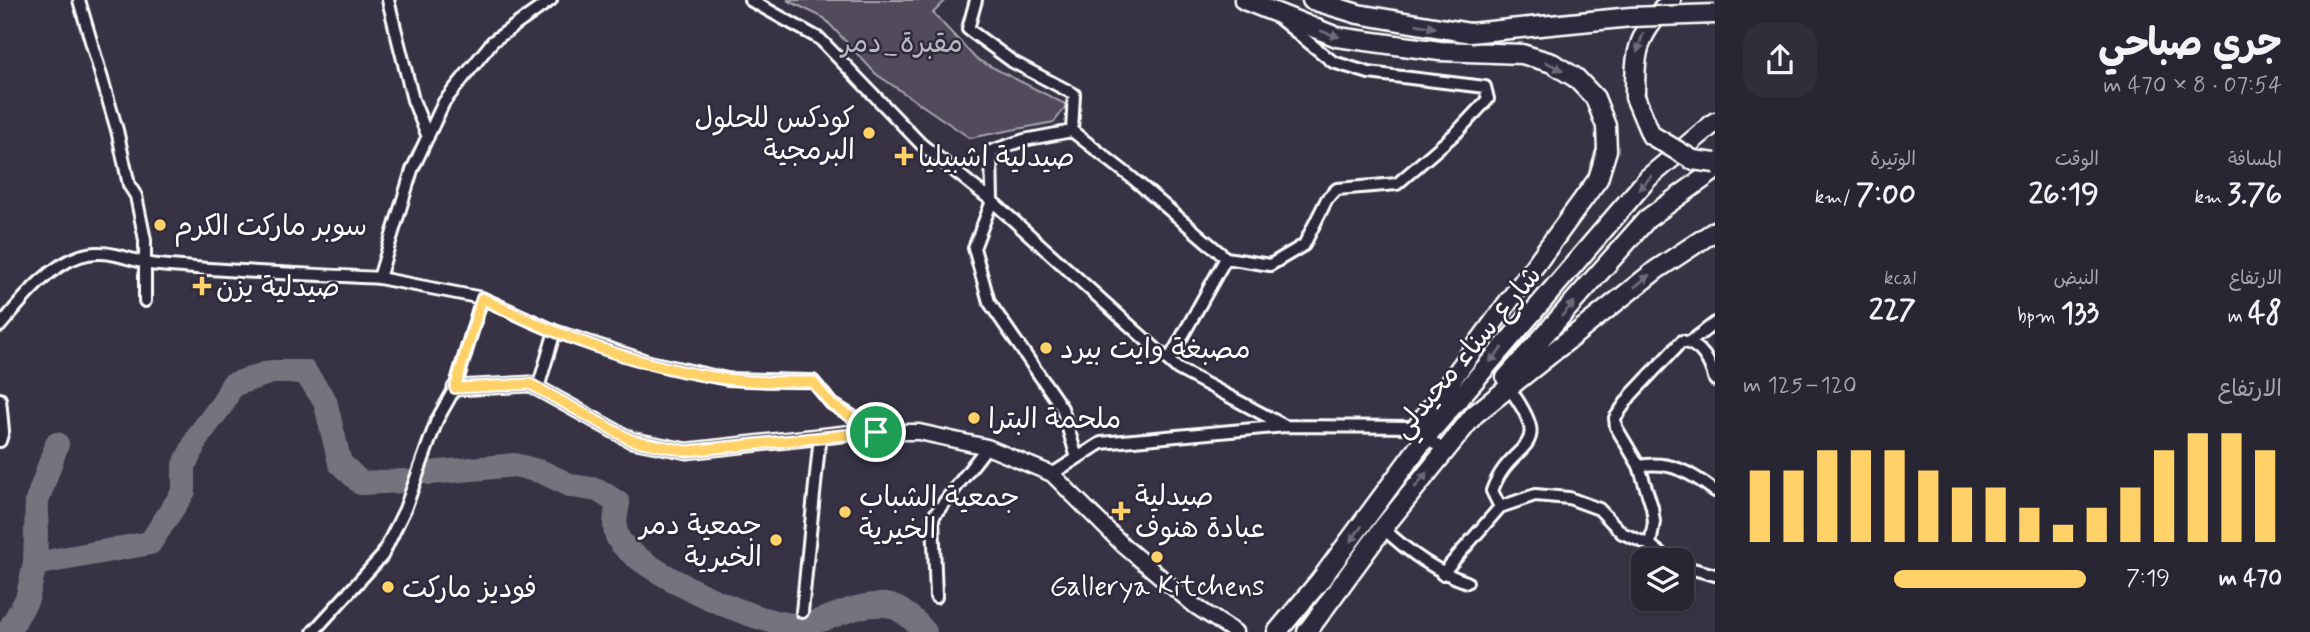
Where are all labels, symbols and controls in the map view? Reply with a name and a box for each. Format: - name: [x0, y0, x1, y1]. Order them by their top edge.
- one-way arrow: [1415, 20, 1437, 31]
- text: جري صباحي: [2098, 20, 2282, 69]
- button: share: [1743, 23, 1817, 97]
- park label: مقبرة_دمر: [839, 26, 963, 63]
- one-way arrow: [1320, 29, 1341, 39]
- one-way arrow: [1635, 33, 1645, 54]
- one-way arrow: [1544, 60, 1564, 72]
- text: 07:54 · 8 × 470 m: [2103, 71, 2282, 101]
- place label: كودكس للحلول البرمجية: [695, 101, 855, 170]
- marker: كودكس للحلول البرمجية: [861, 125, 877, 141]
- place label: صيدلية اشبيليا: [918, 140, 1075, 177]
- text: الوتيرة: [1870, 147, 1916, 172]
- text: الوقت: [2055, 147, 2099, 172]
- text: المسافة: [2228, 147, 2282, 172]
- marker: صيدلية اشبيليا: [896, 148, 912, 164]
- one-way arrow: [1637, 174, 1653, 191]
- text: 7:00: [1856, 175, 1916, 214]
- text: 26:19: [2028, 175, 2099, 214]
- text: 3.76: [2227, 175, 2282, 214]
- text: /km: [1815, 185, 1856, 210]
- text: km: [2195, 185, 2227, 210]
- place label: سوبر ماركت الكرم: [174, 209, 367, 247]
- marker: سوبر ماركت الكرم: [152, 217, 168, 233]
- street label: شارع سناء محيدلي: [1385, 259, 1554, 449]
- text: kcal: [1884, 266, 1916, 291]
- text: النبض: [2054, 266, 2099, 291]
- text: الارتفاع: [2229, 266, 2282, 291]
- place label: صيدلية يزن: [216, 270, 340, 307]
- one-way arrow: [1633, 273, 1651, 288]
- marker: صيدلية يزن: [194, 278, 210, 294]
- text: 227: [1869, 291, 1916, 330]
- text: 133: [2061, 294, 2099, 333]
- text: 48: [2248, 294, 2282, 333]
- one-way arrow: [1560, 300, 1576, 318]
- text: bpm: [2017, 304, 2061, 329]
- text: m: [2228, 304, 2248, 329]
- place label: مصبغة وايت بيرد: [1060, 332, 1251, 369]
- marker: مصبغة وايت بيرد: [1038, 340, 1054, 356]
- one-way arrow: [1488, 346, 1504, 364]
- text: 120–125 m: [1743, 371, 1857, 401]
- text: الارتفاع: [2218, 375, 2282, 405]
- pin: [846, 402, 906, 462]
- place label: ملحمة البترا: [988, 402, 1121, 439]
- marker: ملحمة البترا: [966, 410, 982, 426]
- icon: arrive: [857, 413, 895, 451]
- one-way arrow: [1414, 471, 1429, 489]
- place label: صيدلية عبادة هنوف: [1135, 479, 1265, 548]
- place label: جمعية الشباب الخيرية: [859, 480, 1020, 549]
- marker: صيدلية عبادة هنوف: [1113, 503, 1129, 519]
- marker: جمعية الشباب الخيرية: [837, 504, 853, 520]
- place label: جمعية دمر الخيرية: [637, 508, 762, 577]
- one-way arrow: [1348, 524, 1363, 542]
- marker: جمعية دمر الخيرية: [768, 532, 784, 548]
- map controls: [1631, 548, 1694, 611]
- button: layers: [1631, 548, 1694, 611]
- marker: Gallerya Kitchens: [1149, 549, 1165, 565]
- text: 7:19: [2126, 564, 2170, 594]
- text: 470 m: [2219, 564, 2282, 594]
- place label: Gallerya Kitchens: [1049, 569, 1265, 606]
- place label: فوديز ماركت: [402, 571, 537, 608]
- marker: فوديز ماركت: [380, 579, 396, 595]

